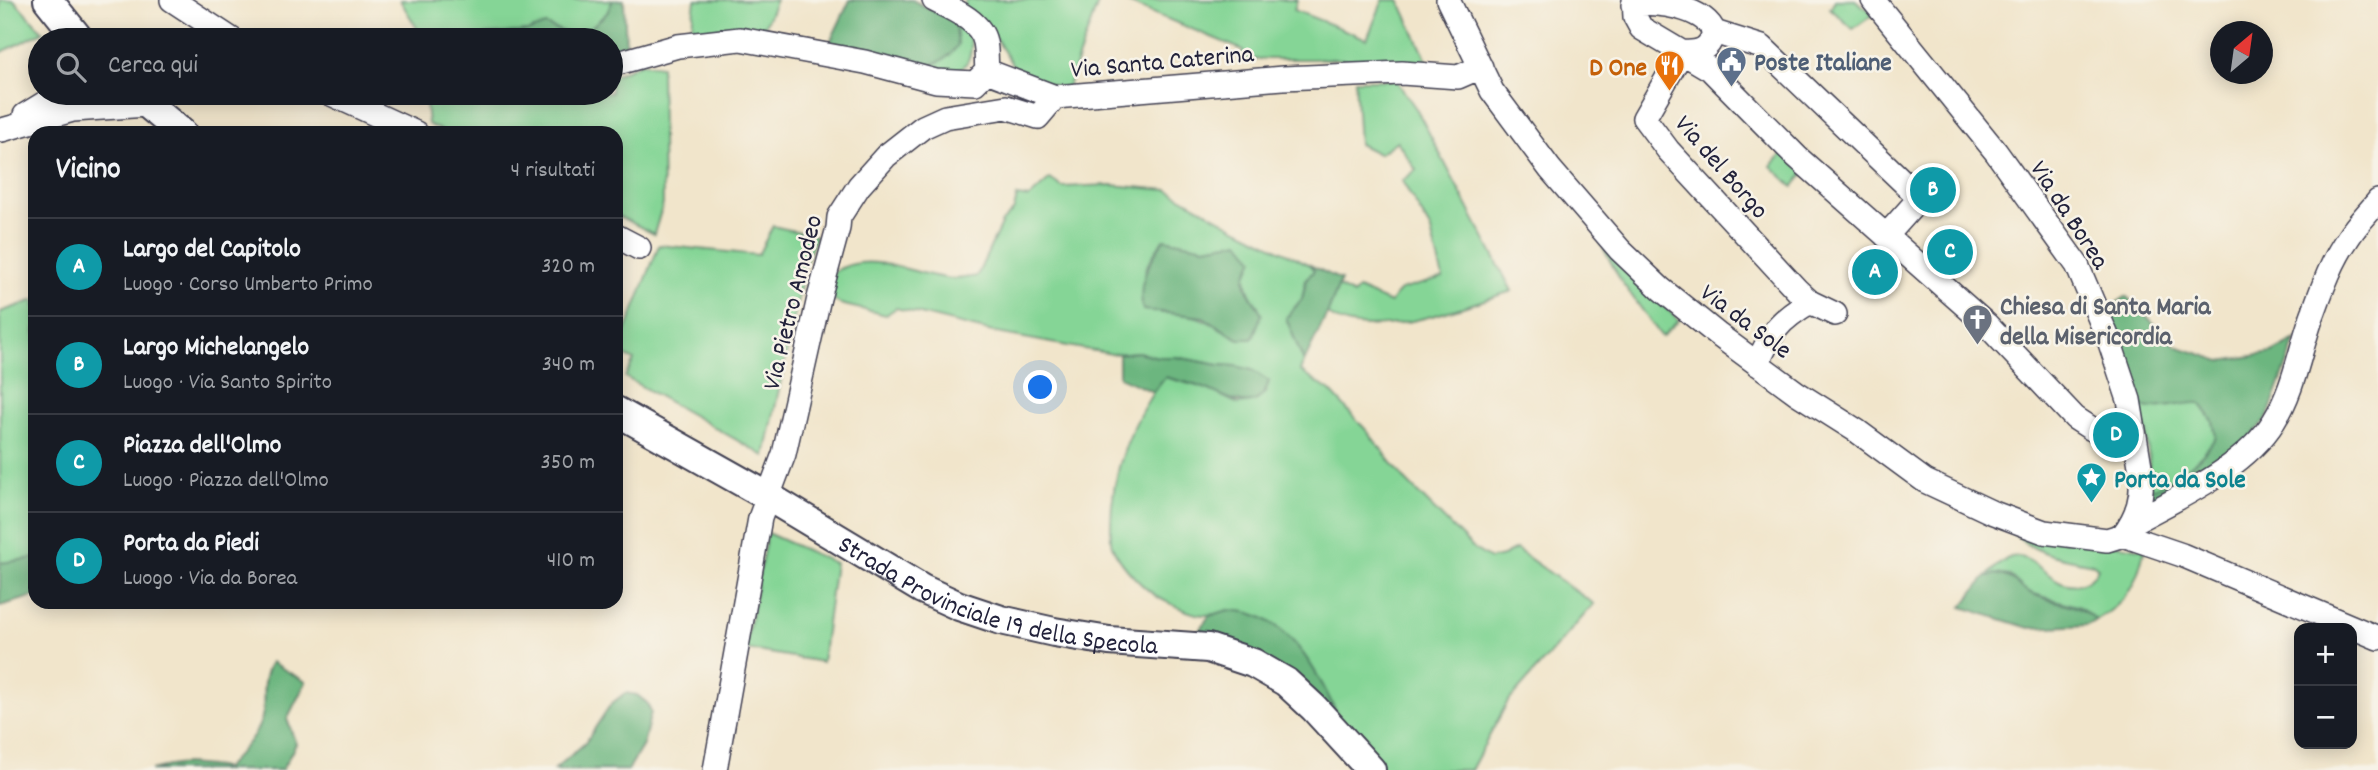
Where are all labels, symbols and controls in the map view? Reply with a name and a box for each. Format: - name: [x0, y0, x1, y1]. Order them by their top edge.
- north arrow: [2210, 21, 2273, 84]
- search box: [28, 28, 623, 105]
- street label: Via Santa Caterina: [1069, 37, 1256, 90]
- public building icon: Poste Italiane: [1714, 44, 1748, 88]
- place label: Poste Italiane: [1754, 46, 1892, 83]
- icon: search: [52, 48, 90, 86]
- text: Cerca qui: [108, 48, 198, 85]
- restaurant icon: D One: [1653, 49, 1687, 93]
- place label: D One: [1589, 51, 1647, 88]
- street label: Via del Borgo: [1665, 108, 1776, 229]
- text: Vicino: [56, 150, 121, 193]
- street label: Via da Borea: [2019, 154, 2117, 278]
- text: 4 risultati: [510, 155, 595, 188]
- pin: B: [1910, 164, 1956, 216]
- street label: Via Pietro Amodeo: [755, 212, 834, 394]
- pin: C: [1927, 226, 1973, 278]
- text: Largo del Capitolo: [123, 232, 301, 269]
- pin: A: [1852, 246, 1898, 298]
- text: A: [73, 251, 85, 284]
- text: 320 m: [541, 251, 595, 284]
- text: Luogo · Corso Umberto Primo: [123, 269, 373, 302]
- street label: Via da Sole: [1691, 276, 1799, 370]
- place label: Chiesa di Santa Maria della Misericordia: [2000, 290, 2211, 357]
- church icon: Chiesa di Santa Maria della Misericordia: [1960, 303, 1994, 347]
- text: Largo Michelangelo: [123, 330, 309, 367]
- text: B: [74, 349, 84, 382]
- text: 340 m: [542, 349, 595, 382]
- text: Luogo · Via Santo Spirito: [123, 367, 332, 400]
- your location: [1023, 370, 1057, 404]
- pin: D: [2093, 409, 2139, 461]
- text: Piazza dell'Olmo: [123, 428, 281, 465]
- text: C: [73, 447, 85, 480]
- text: 350 m: [541, 447, 595, 480]
- place icon: Porta da Sole: [2074, 461, 2108, 505]
- place label: Porta da Sole: [2114, 463, 2246, 500]
- text: Luogo · Piazza dell'Olmo: [123, 465, 329, 498]
- text: Porta da Piedi: [123, 526, 259, 563]
- street label: Strada Provinciale 19 della Specola: [830, 528, 1160, 666]
- text: D: [73, 545, 85, 578]
- text: 410 m: [547, 545, 595, 578]
- text: Luogo · Via da Borea: [123, 563, 297, 596]
- map controls: [2294, 623, 2357, 749]
- button: +: [2294, 623, 2357, 686]
- button: −: [2294, 686, 2357, 749]

